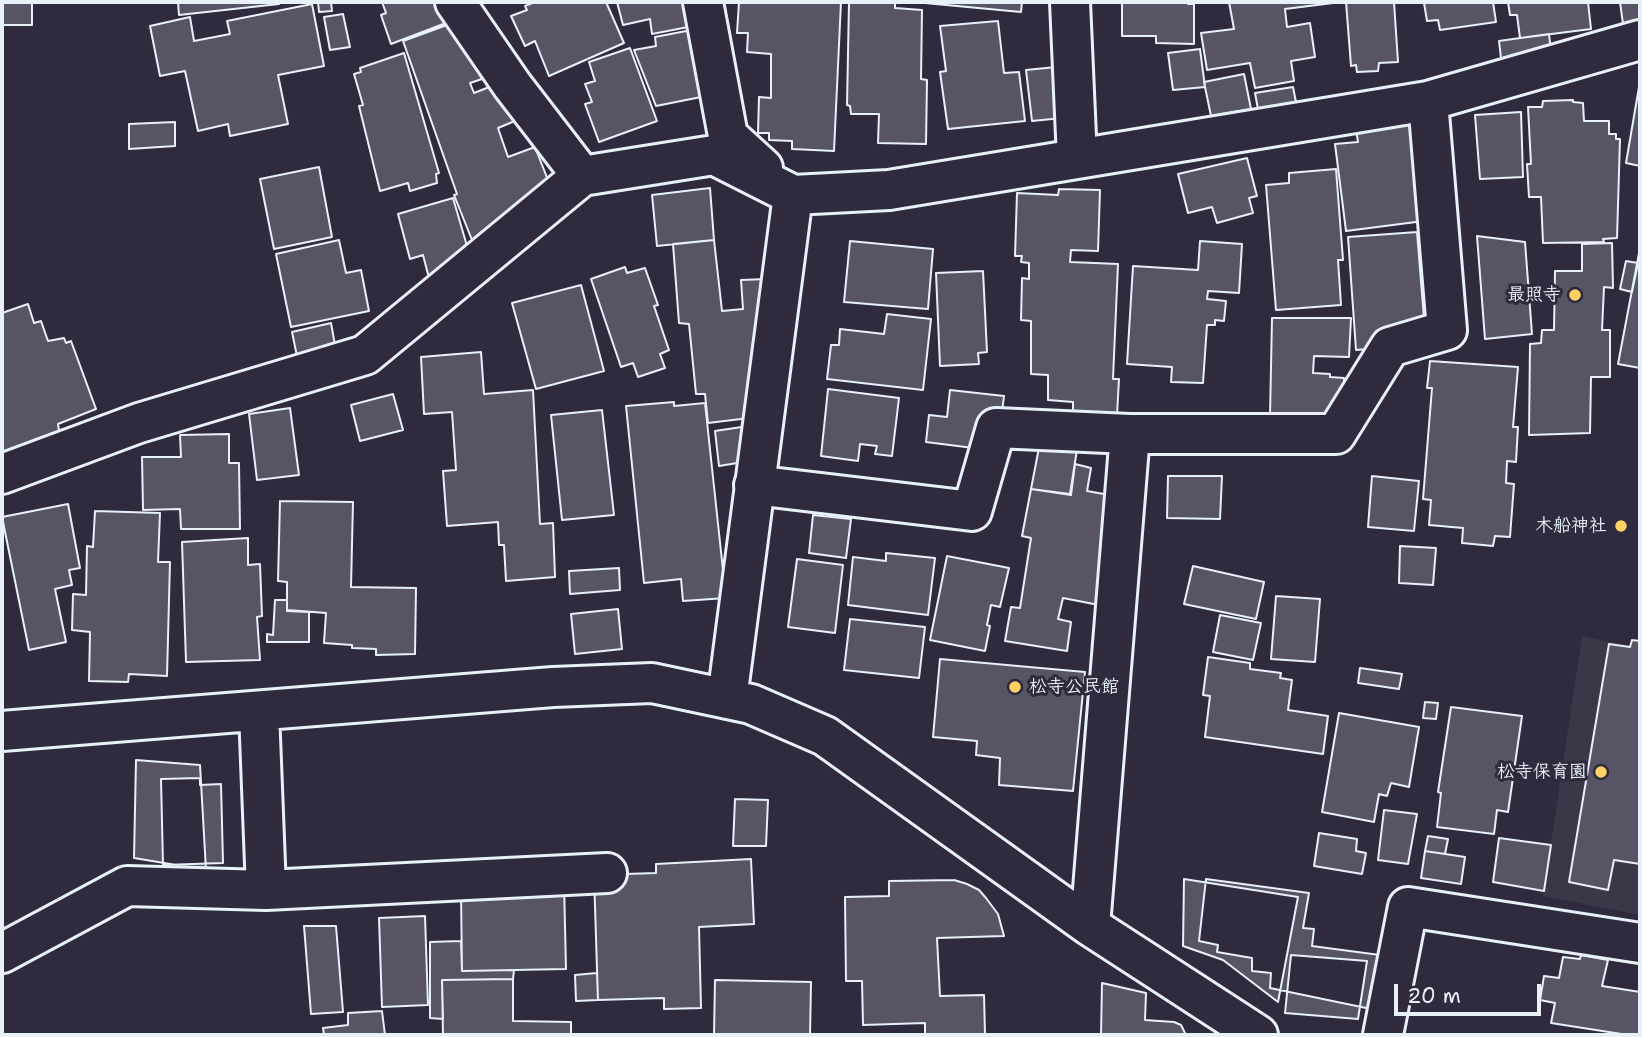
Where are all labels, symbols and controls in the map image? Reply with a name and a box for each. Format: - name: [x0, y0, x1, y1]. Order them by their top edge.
- place label: 最照寺: [1507, 284, 1561, 306]
- marker: 最照寺: [1567, 287, 1583, 303]
- place label: 木船神社: [1535, 515, 1607, 537]
- marker: 木船神社: [1613, 518, 1629, 534]
- place label: 松寺公民館: [1029, 676, 1119, 698]
- marker: 松寺公民館: [1007, 679, 1023, 695]
- place label: 松寺保育園: [1497, 761, 1587, 783]
- marker: 松寺保育園: [1593, 764, 1609, 780]
- scale bar: [1397, 970, 1544, 1014]
- text: 20 m: [1407, 982, 1461, 1010]

